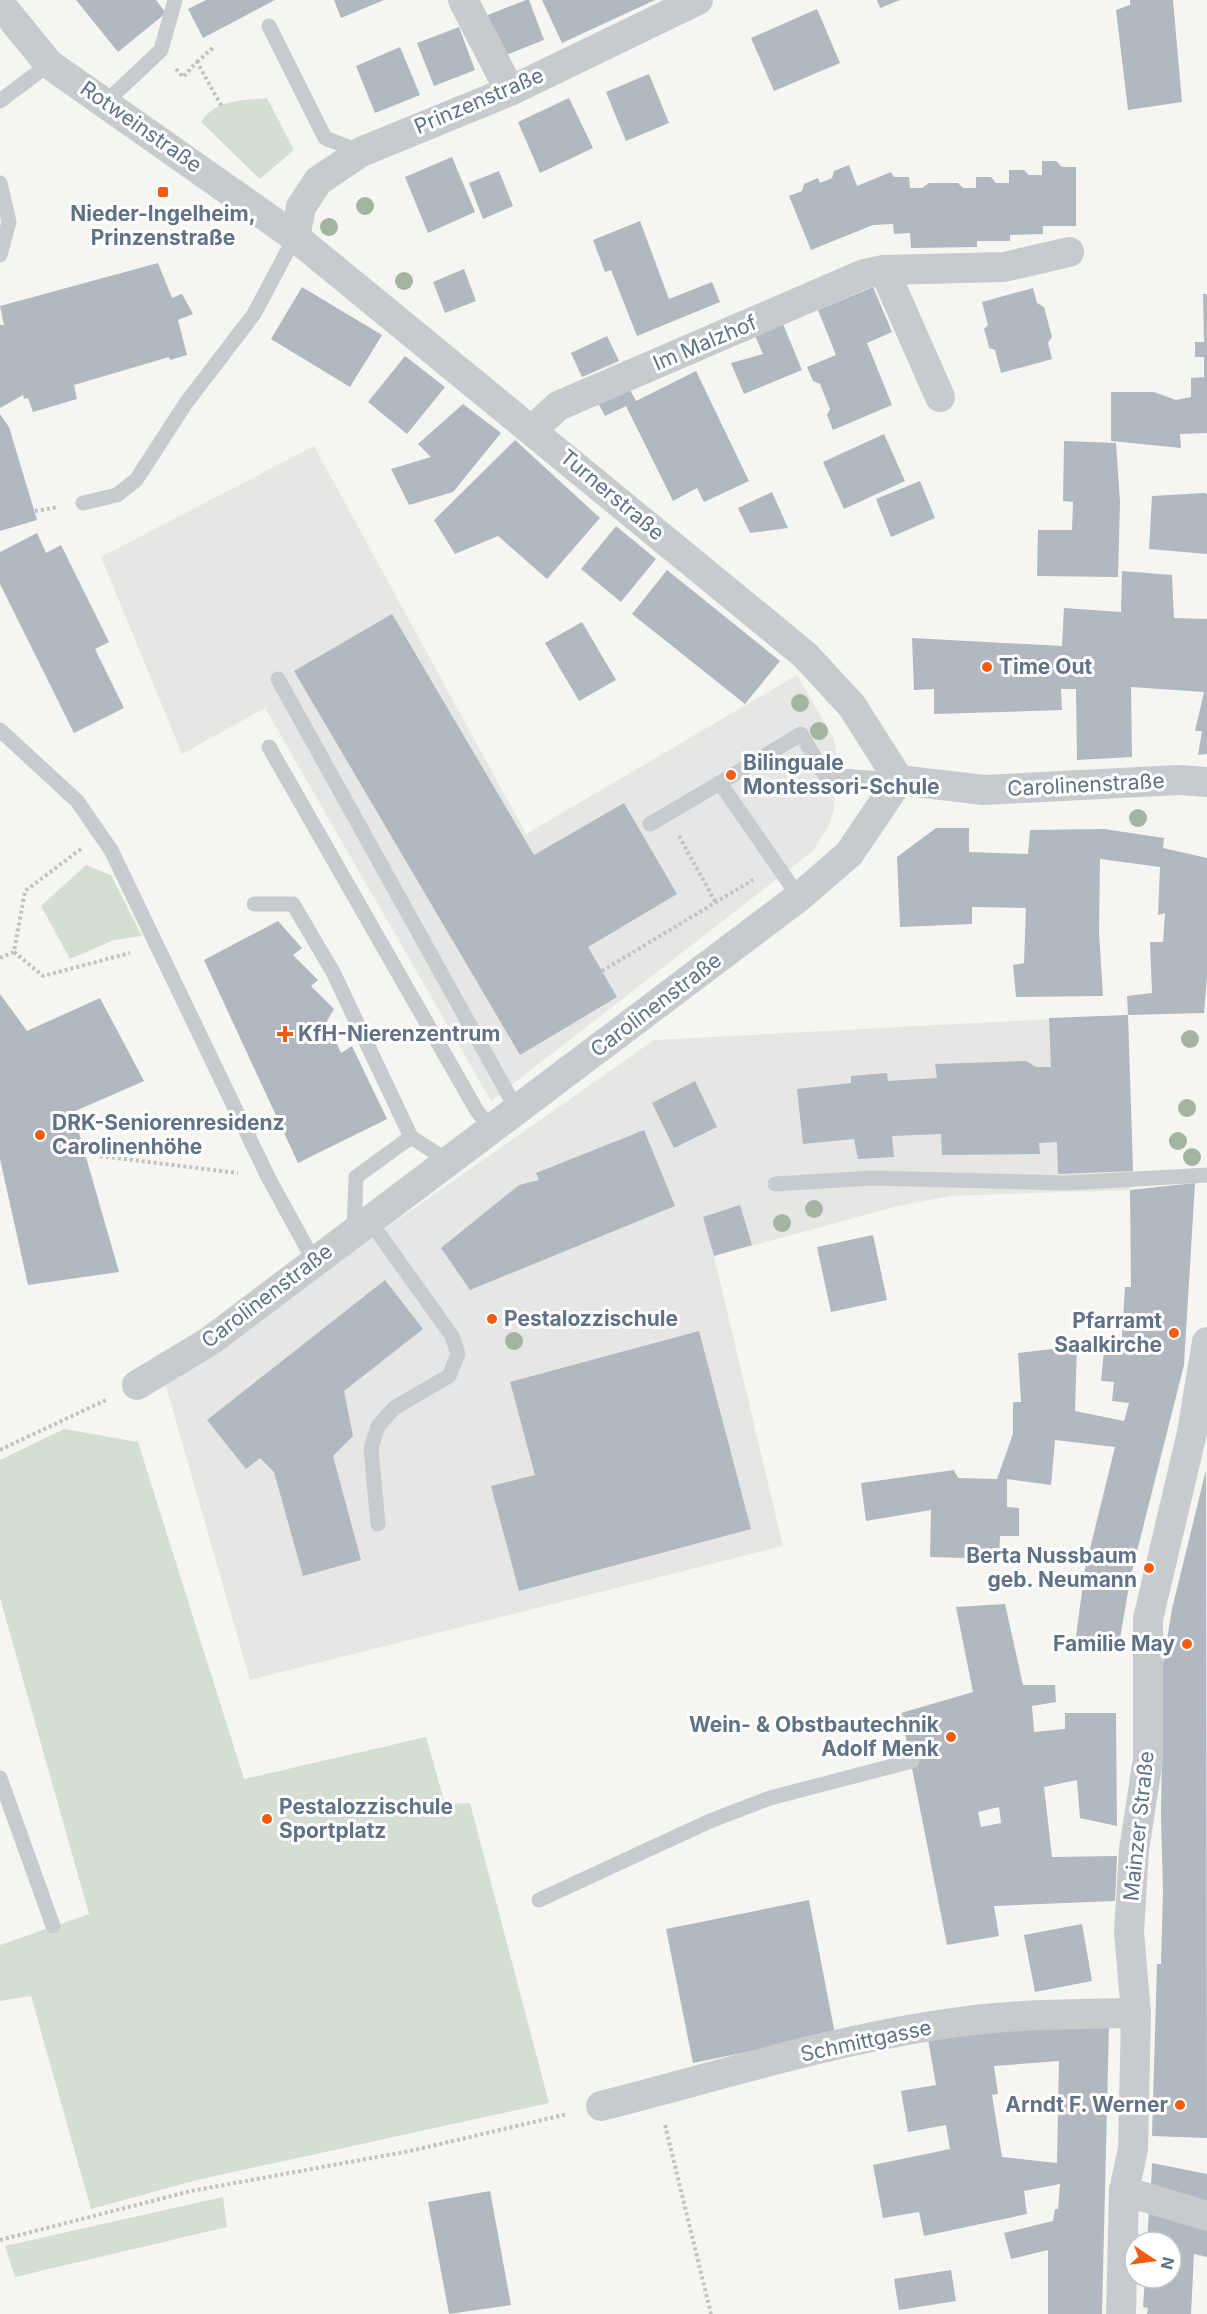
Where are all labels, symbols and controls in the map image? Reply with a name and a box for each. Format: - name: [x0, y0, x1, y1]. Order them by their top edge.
- street label: Prinzenstraße: [410, 62, 547, 139]
- street label: Rotweinstraße: [76, 76, 207, 178]
- marker: Nieder-Ingelheim, Prinzenstraße: [156, 185, 170, 199]
- place label: Nieder-Ingelheim, Prinzenstraße: [70, 201, 256, 250]
- street label: Im Malzhof: [649, 309, 761, 376]
- street label: Turnerstraße: [555, 444, 669, 545]
- place label: Time Out: [999, 654, 1093, 679]
- marker: Time Out: [980, 660, 994, 674]
- place label: Bilinguale Montessori-Schule: [743, 750, 940, 799]
- marker: Bilinguale Montessori-Schule: [724, 768, 738, 782]
- street label: Carolinenstraße: [1007, 768, 1165, 801]
- street label: Carolinenstraße: [585, 947, 726, 1062]
- place label: KfH-Nierenzentrum: [298, 1021, 500, 1046]
- marker: KfH-Nierenzentrum: [276, 1025, 294, 1043]
- place label: DRK-Seniorenresidenz Carolinenhöhe: [52, 1110, 285, 1159]
- marker: DRK-Seniorenresidenz Carolinenhöhe: [33, 1128, 47, 1142]
- street label: Carolinenstraße: [196, 1238, 337, 1353]
- place label: Pestalozzischule: [504, 1306, 678, 1331]
- place label: Pfarramt Saalkirche: [1054, 1308, 1162, 1357]
- marker: Pestalozzischule: [485, 1312, 499, 1326]
- marker: Pfarramt Saalkirche: [1167, 1326, 1181, 1340]
- place label: Berta Nussbaum geb. Neumann: [966, 1543, 1137, 1592]
- marker: Berta Nussbaum geb. Neumann: [1142, 1561, 1156, 1575]
- place label: Familie May: [1053, 1631, 1175, 1656]
- marker: Familie May: [1180, 1637, 1194, 1651]
- place label: Wein- & Obstbautechnik Adolf Menk: [689, 1712, 940, 1761]
- marker: Wein- & Obstbautechnik Adolf Menk: [944, 1730, 958, 1744]
- street label: Mainzer Straße: [1118, 1750, 1159, 1902]
- place label: Pestalozzischule Sportplatz: [279, 1794, 453, 1843]
- marker: Pestalozzischule Sportplatz: [260, 1812, 274, 1826]
- street label: Schmittgasse: [798, 2014, 934, 2067]
- place label: Arndt F. Werner: [1005, 2092, 1168, 2117]
- marker: Arndt F. Werner: [1173, 2098, 1187, 2112]
- north arrow: [1123, 2230, 1183, 2290]
- text: N: [1156, 2255, 1179, 2272]

